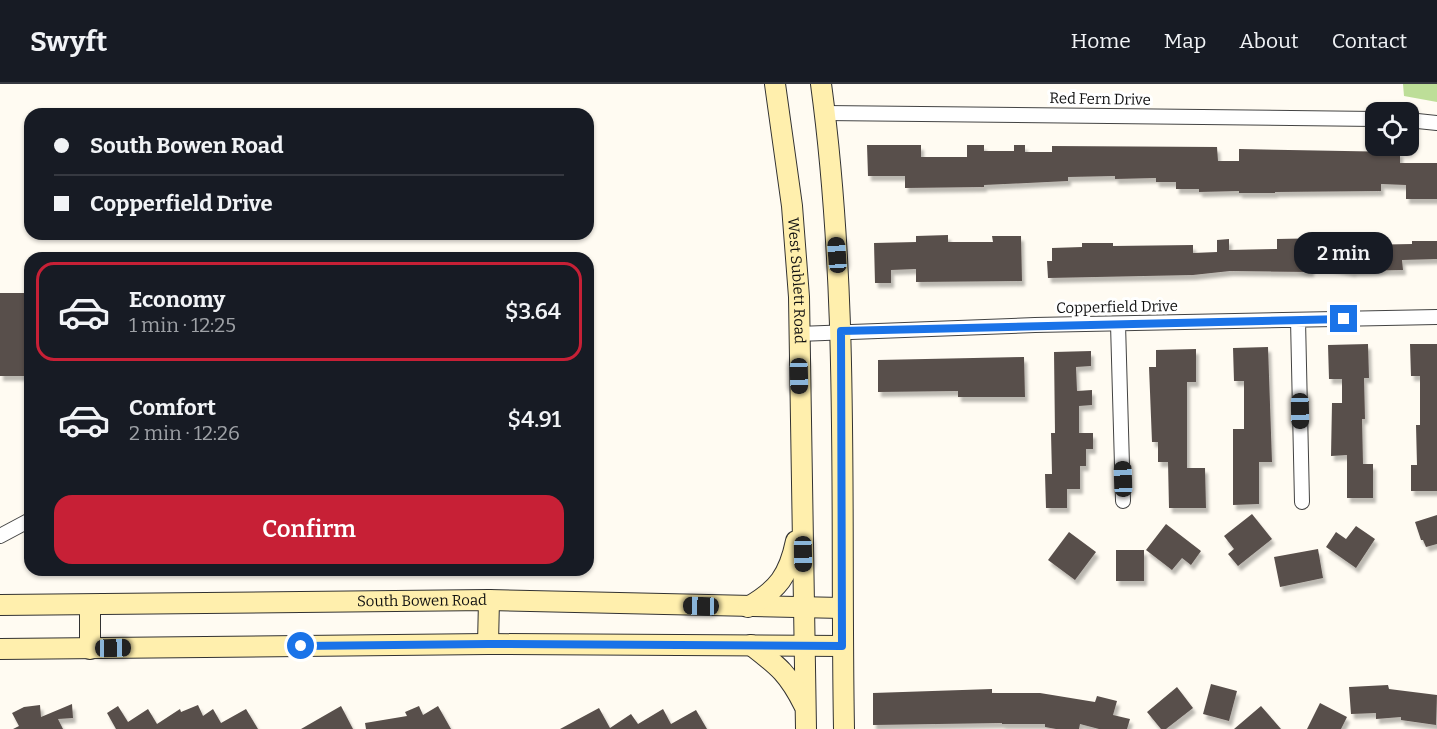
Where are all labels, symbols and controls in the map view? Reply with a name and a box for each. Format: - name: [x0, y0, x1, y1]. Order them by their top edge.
- text: Swyft: [30, 25, 107, 58]
- text: Home: [1071, 28, 1131, 54]
- text: Map: [1164, 28, 1206, 54]
- text: About: [1239, 28, 1299, 54]
- text: Contact: [1332, 28, 1407, 54]
- street label: Red Fern Drive: [1049, 89, 1151, 109]
- map controls: [1365, 102, 1419, 156]
- button: locate: [1365, 102, 1419, 156]
- text: South Bowen Road: [90, 132, 284, 159]
- text: Copperfield Drive: [90, 190, 273, 217]
- street label: West Sublett Road: [784, 217, 809, 344]
- callout: 2 min: [1294, 232, 1394, 274]
- car: [827, 236, 847, 274]
- text: 2 min: [1317, 241, 1370, 265]
- icon: car: [57, 285, 111, 339]
- text: Economy: [129, 286, 225, 313]
- street label: Copperfield Drive: [1056, 297, 1178, 317]
- text: $3.64: [505, 298, 561, 325]
- route end: [1330, 305, 1357, 332]
- text: 1 min · 12:25: [129, 313, 236, 337]
- car: [790, 358, 808, 394]
- icon: car: [57, 393, 111, 447]
- car: [1291, 393, 1309, 429]
- text: Comfort: [129, 394, 216, 421]
- text: $4.91: [508, 406, 561, 433]
- text: 2 min · 12:26: [129, 421, 240, 445]
- car: [1113, 461, 1133, 497]
- button: Confirm: [54, 495, 564, 564]
- car: [794, 536, 812, 572]
- street label: South Bowen Road: [357, 591, 487, 610]
- car: [683, 597, 719, 615]
- route start: [287, 632, 314, 659]
- car: [95, 639, 131, 657]

